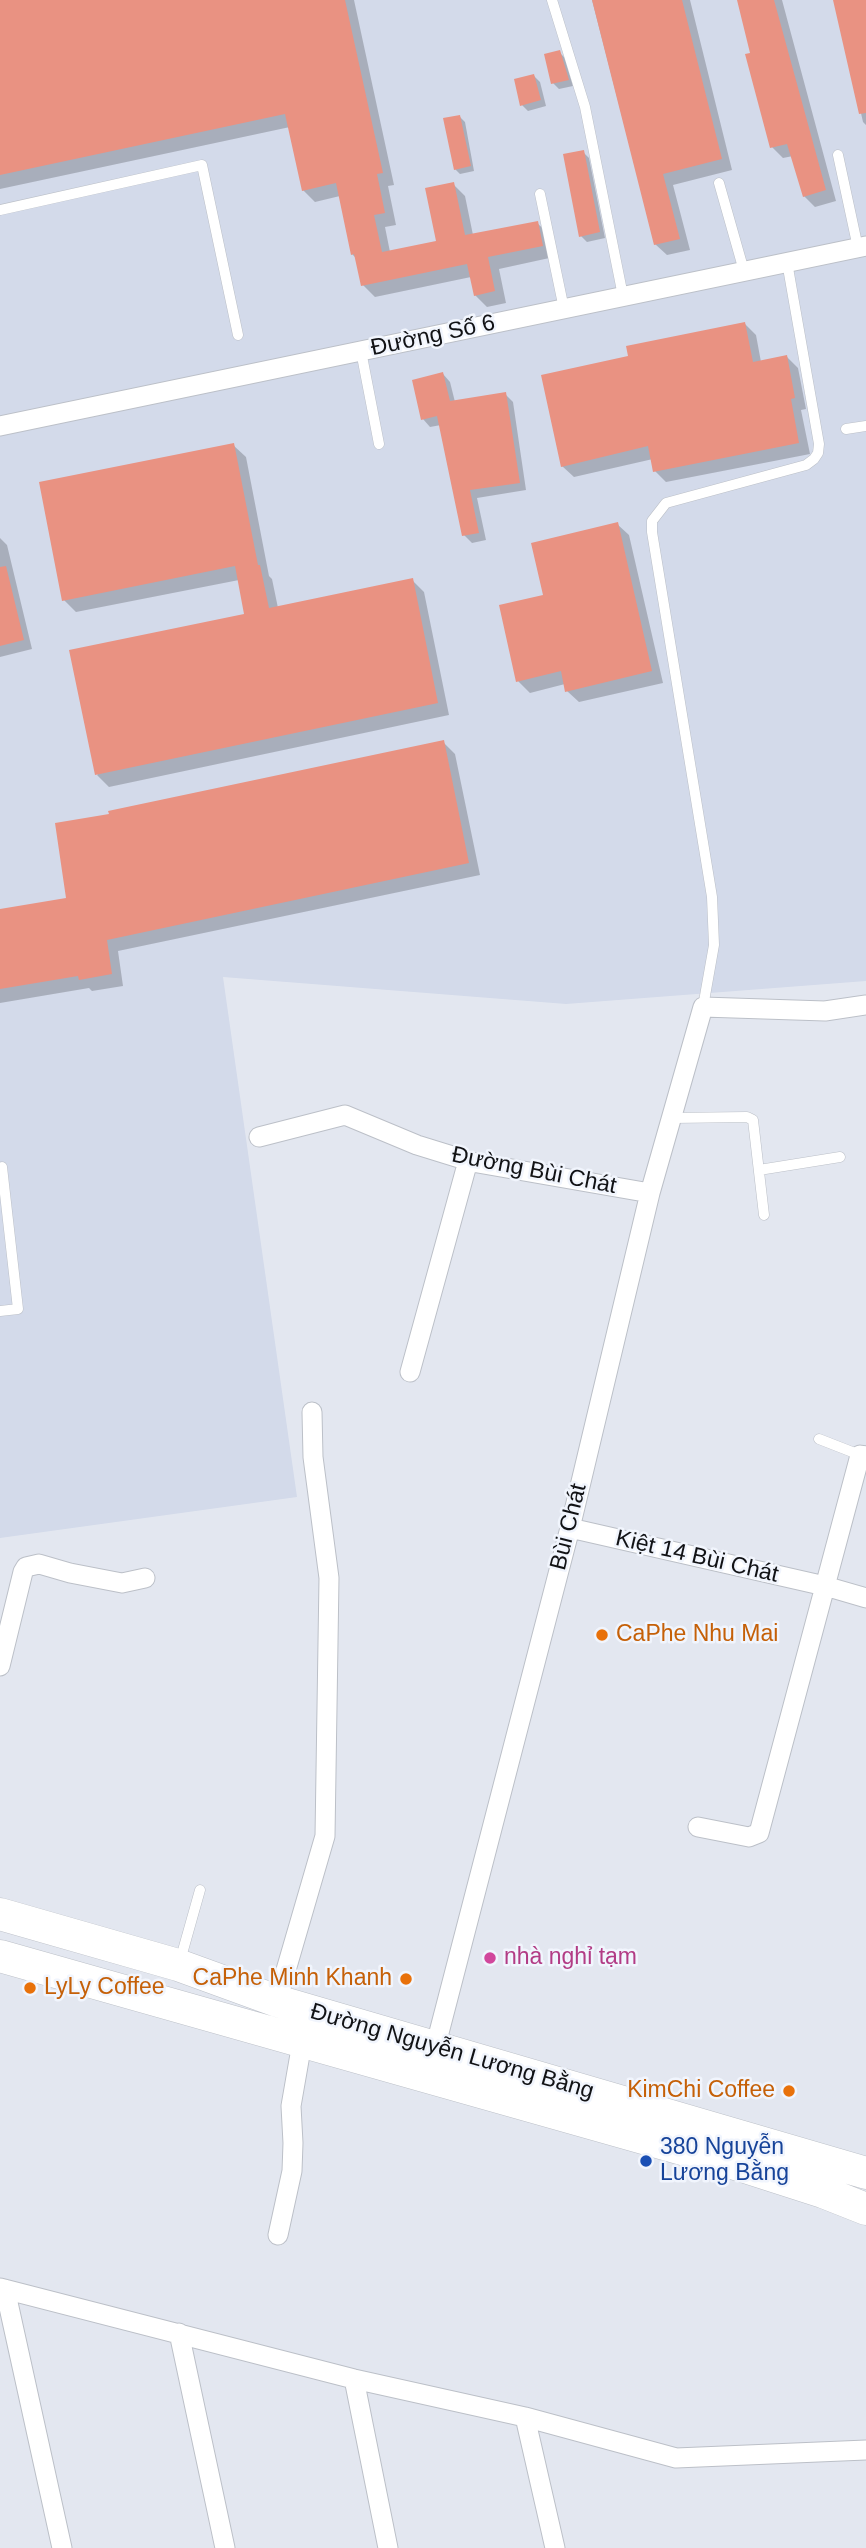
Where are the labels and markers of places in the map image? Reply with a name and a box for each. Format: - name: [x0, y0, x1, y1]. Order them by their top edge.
- place label: CaPhe Nhu Mai: [616, 1621, 778, 1649]
- marker: CaPhe Nhu Mai: [594, 1627, 610, 1643]
- place label: nhà nghỉ tạm: [504, 1944, 637, 1972]
- marker: nhà nghỉ tạm: [482, 1950, 498, 1966]
- place label: CaPhe Minh Khanh: [193, 1965, 392, 1993]
- marker: CaPhe Minh Khanh: [398, 1971, 414, 1987]
- place label: LyLy Coffee: [44, 1974, 165, 2002]
- marker: LyLy Coffee: [22, 1980, 38, 1996]
- place label: KimChi Coffee: [627, 2077, 775, 2105]
- marker: KimChi Coffee: [781, 2083, 797, 2099]
- place label: 380 Nguyễn Lương Bằng: [660, 2134, 789, 2188]
- marker: 380 Nguyễn Lương Bằng: [638, 2153, 654, 2169]

